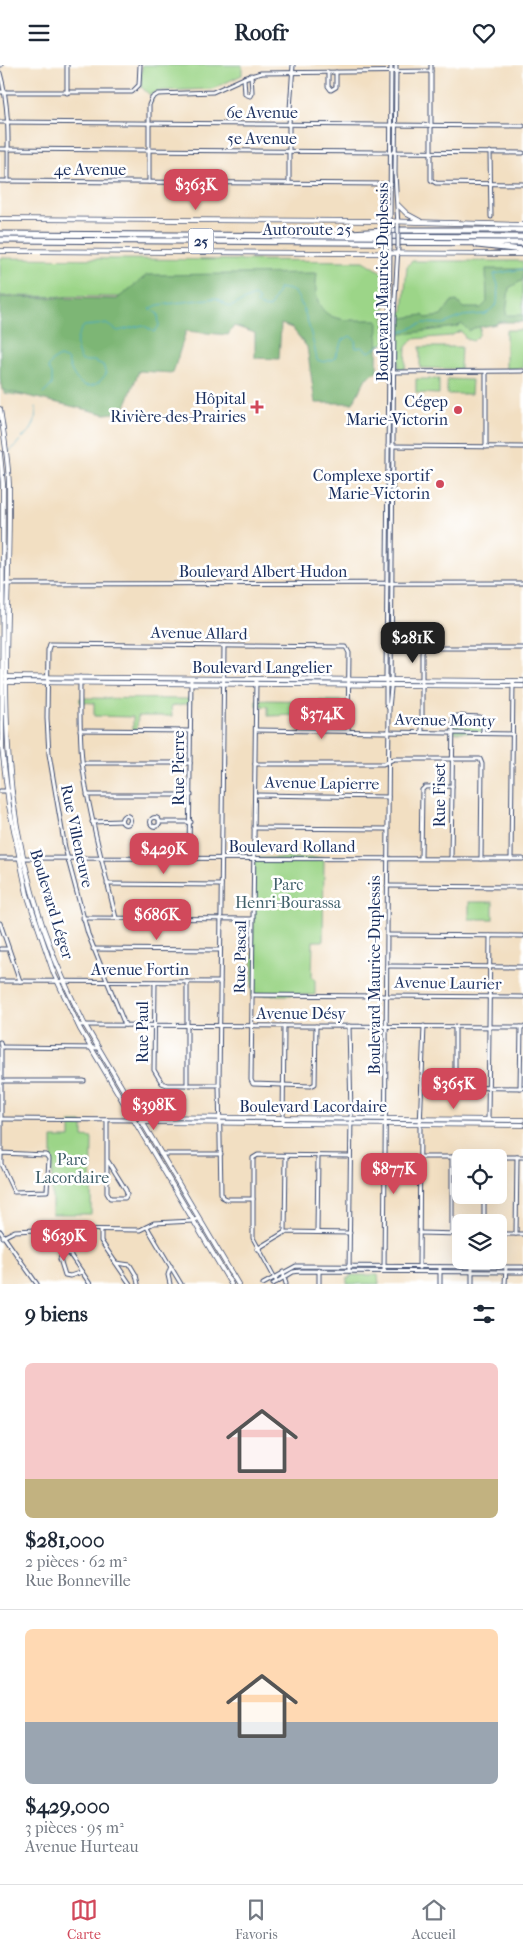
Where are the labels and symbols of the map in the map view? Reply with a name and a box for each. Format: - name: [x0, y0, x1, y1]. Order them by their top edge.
- street label: 6e Avenue: [226, 103, 298, 122]
- street label: 5e Avenue: [227, 129, 297, 148]
- street label: 4e Avenue: [54, 160, 126, 179]
- pin: $363K: [161, 169, 231, 211]
- street label: Boulevard Maurice-Duplessis: [373, 182, 392, 382]
- street label: Autoroute 25: [262, 220, 351, 239]
- road number: 25: [188, 229, 214, 253]
- place label: Hôpital Rivière-des-Prairies: [110, 389, 247, 426]
- place label: Cégep Marie-Victorin: [346, 392, 449, 429]
- marker: Hôpital Rivière-des-Prairies: [250, 400, 264, 414]
- marker: Cégep Marie-Victorin: [452, 404, 464, 416]
- place label: Complexe sportif Marie-Victorin: [313, 466, 434, 503]
- marker: Complexe sportif Marie-Victorin: [434, 478, 446, 490]
- street label: Boulevard Albert-Hudon: [179, 562, 348, 581]
- pin: $281K: [378, 621, 448, 664]
- street label: Avenue Allard: [149, 623, 248, 643]
- street label: Boulevard Langelier: [192, 658, 332, 677]
- pin: $374K: [287, 697, 357, 740]
- street label: Avenue Monty: [393, 710, 496, 730]
- street label: Rue Pierre: [169, 730, 188, 806]
- street label: Rue Fiset: [430, 762, 449, 827]
- street label: Avenue Lapierre: [263, 772, 380, 794]
- street label: Rue Villeneuve: [57, 783, 97, 889]
- pin: $429K: [129, 833, 199, 875]
- street label: Boulevard Rolland: [228, 837, 356, 856]
- street label: Boulevard Léger: [26, 847, 78, 962]
- park label: Parc Henri-Bourassa: [235, 875, 342, 912]
- street label: Boulevard Maurice-Duplessis: [365, 875, 384, 1075]
- pin: $686K: [122, 899, 192, 941]
- street label: Rue Pascal: [230, 920, 250, 994]
- street label: Avenue Fortin: [90, 960, 190, 979]
- street label: Avenue Laurier: [393, 973, 502, 993]
- street label: Rue Paul: [133, 1000, 152, 1063]
- street label: Avenue Désy: [255, 1004, 346, 1023]
- pin: $365K: [419, 1067, 489, 1110]
- pin: $398K: [119, 1089, 189, 1131]
- street label: Boulevard Lacordaire: [239, 1097, 387, 1116]
- park label: Parc Lacordaire: [35, 1150, 109, 1187]
- pin: $877K: [359, 1153, 429, 1195]
- pin: $639K: [29, 1219, 99, 1262]

